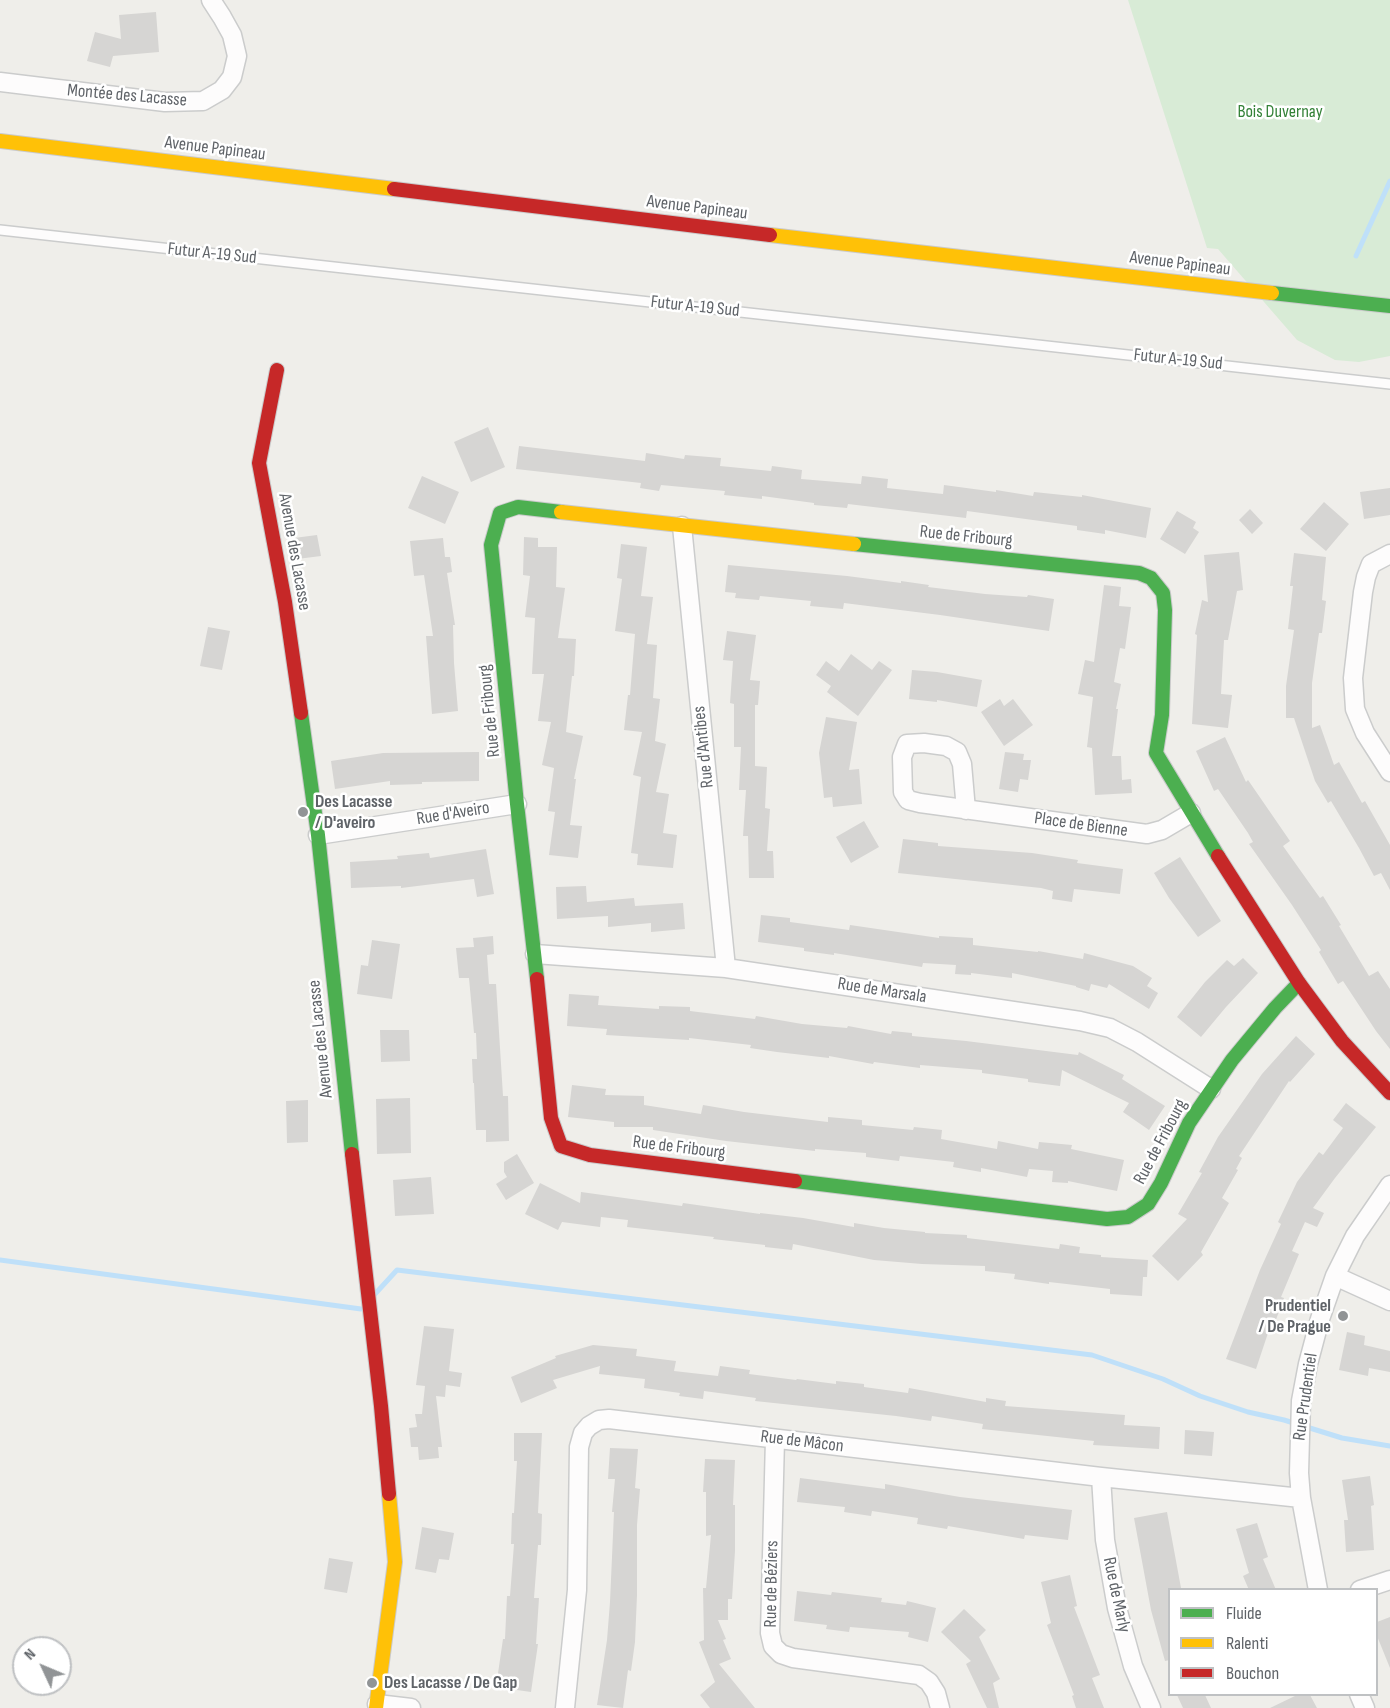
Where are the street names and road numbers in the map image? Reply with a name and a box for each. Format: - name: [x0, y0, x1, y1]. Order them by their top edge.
- street label: Montée des Lacasse: [66, 80, 188, 112]
- street label: Avenue Papineau: [163, 132, 267, 166]
- street label: Avenue Papineau: [645, 191, 749, 225]
- street label: Futur A-19 Sud: [167, 239, 257, 269]
- street label: Avenue Papineau: [1128, 247, 1232, 281]
- street label: Futur A-19 Sud: [650, 292, 740, 322]
- street label: Futur A-19 Sud: [1133, 345, 1223, 375]
- street label: Avenue des Lacasse: [273, 492, 315, 612]
- street label: Rue de Fribourg: [919, 521, 1013, 553]
- street label: Rue de Fribourg: [474, 664, 506, 758]
- street label: Rue d'Antibes: [689, 705, 719, 789]
- street label: Rue d'Aveiro: [415, 798, 491, 830]
- street label: Place de Bienne: [1033, 808, 1129, 842]
- street label: Rue de Marsala: [836, 973, 928, 1009]
- street label: Avenue des Lacasse: [304, 979, 338, 1099]
- street label: Rue de Fribourg: [1130, 1096, 1192, 1188]
- street label: Rue de Fribourg: [631, 1132, 727, 1164]
- street label: Rue Prudentiel: [1289, 1352, 1323, 1442]
- street label: Rue de Mâcon: [759, 1426, 845, 1458]
- street label: Rue de Béziers: [760, 1540, 784, 1628]
- street label: Rue de Marly: [1097, 1555, 1135, 1635]

